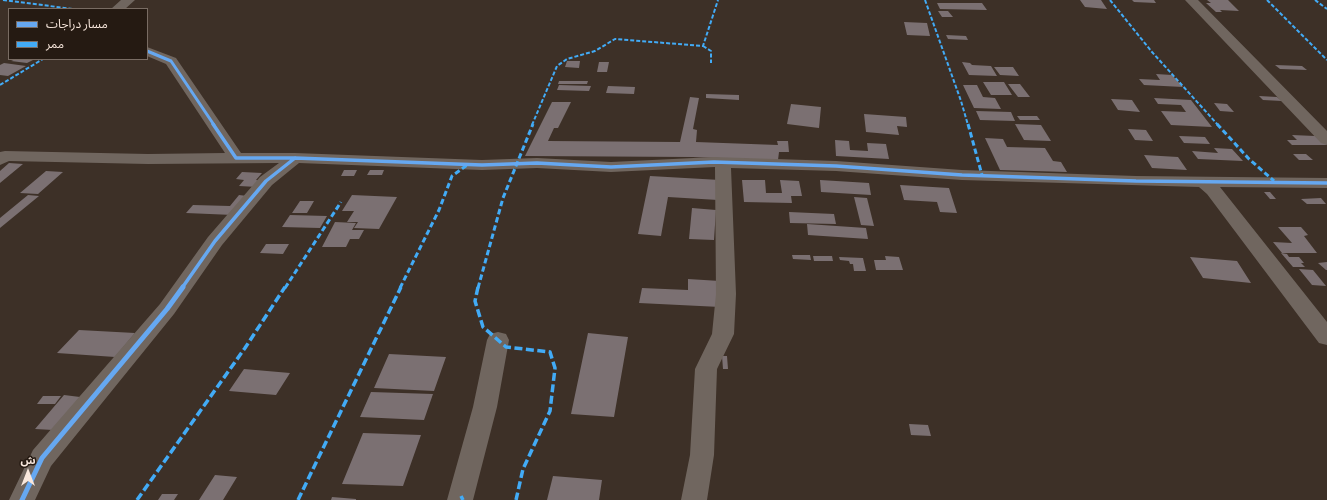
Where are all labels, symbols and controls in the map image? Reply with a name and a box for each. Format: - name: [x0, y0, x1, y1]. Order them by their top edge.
- legend: [8, 8, 148, 60]
- text: مسار دراجات: [46, 16, 108, 30]
- text: ممر: [46, 36, 64, 50]
- north arrow: [8, 452, 48, 492]
- text: ش: [20, 453, 36, 466]

